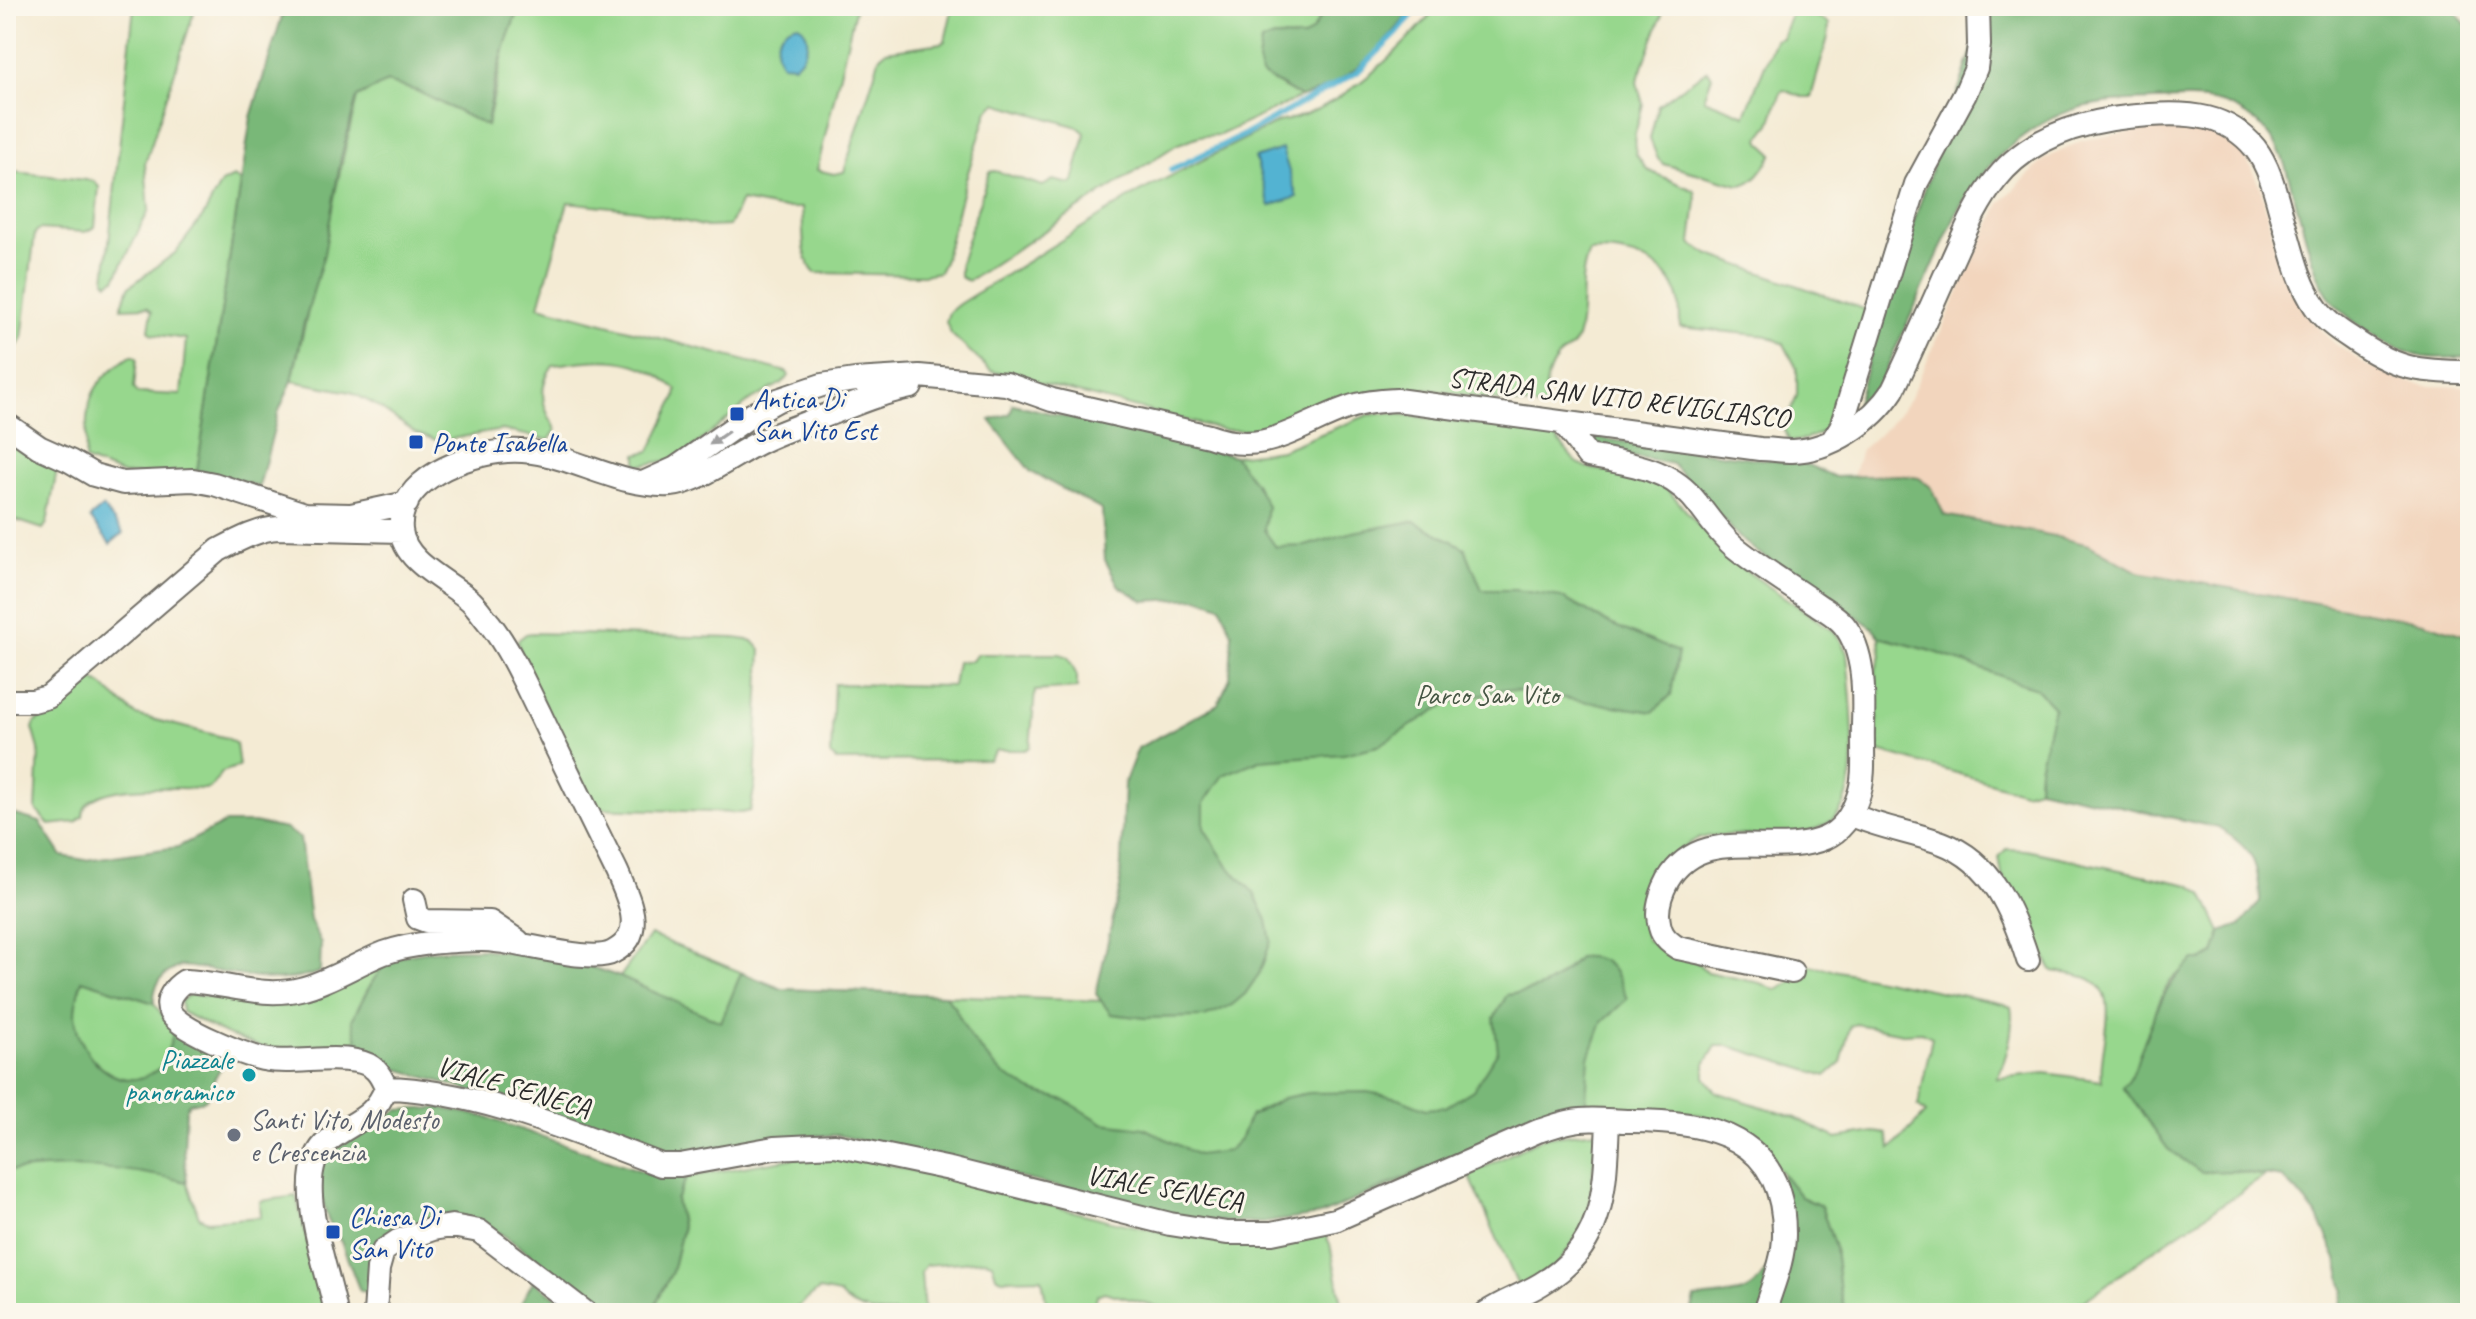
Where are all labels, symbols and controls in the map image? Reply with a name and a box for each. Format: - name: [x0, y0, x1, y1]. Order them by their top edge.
- street label: STRADA SAN VITO REVIGLIASCO: [1447, 359, 1794, 436]
- place label: Antica Di San Vito Est: [753, 381, 879, 448]
- marker: Antica Di San Vito Est: [728, 405, 746, 423]
- place label: Ponte Isabella: [432, 425, 568, 460]
- one-way arrow: [709, 430, 730, 445]
- marker: Ponte Isabella: [407, 433, 425, 451]
- park label: Parco San Vito: [1415, 677, 1562, 712]
- place label: Piazzale panoramico: [126, 1042, 236, 1109]
- street label: VIALE SENECA: [433, 1048, 596, 1125]
- marker: Piazzale panoramico: [240, 1066, 258, 1084]
- place label: Santi Vito, Modesto e Crescenzia: [250, 1102, 441, 1169]
- marker: Santi Vito, Modesto e Crescenzia: [225, 1126, 243, 1144]
- street label: VIALE SENECA: [1084, 1157, 1247, 1219]
- place label: Chiesa Di San Vito: [349, 1199, 443, 1266]
- marker: Chiesa Di San Vito: [324, 1223, 342, 1241]

